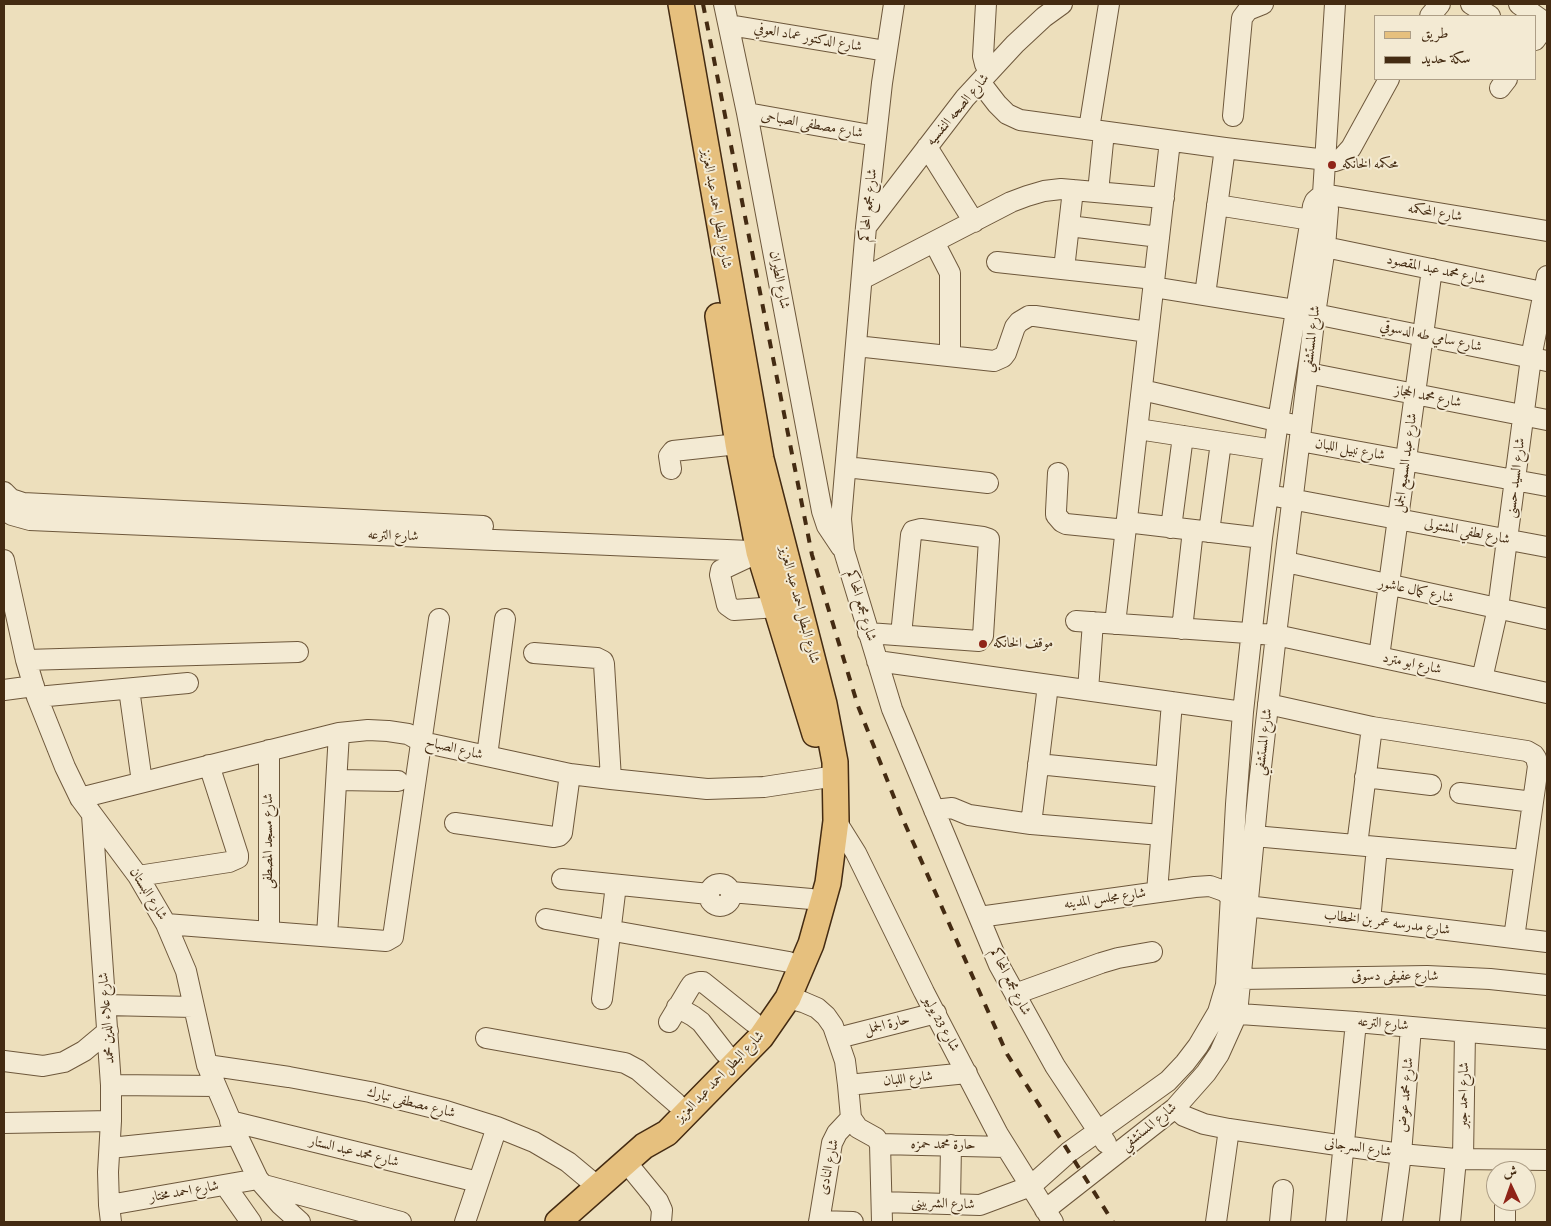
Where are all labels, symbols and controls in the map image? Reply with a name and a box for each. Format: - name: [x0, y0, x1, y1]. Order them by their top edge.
- legend: [1374, 15, 1536, 80]
- street label: شارع الدكتور عماد العوفي: [753, 20, 863, 56]
- text: طريق: [1421, 23, 1448, 43]
- text: سكة حديد: [1421, 48, 1470, 68]
- street label: شارع الصحه النفسيه: [923, 70, 993, 150]
- street label: شارع مصطفى الصباحى: [760, 108, 864, 142]
- street label: شارع البطل احمد عبد العزيز: [697, 148, 735, 270]
- place label: محكمه الخانكه: [1342, 157, 1398, 173]
- marker: محكمه الخانكه: [1326, 159, 1338, 171]
- street label: شارع مجمع المحاكم: [857, 168, 881, 242]
- street label: شارع المحكمه: [1406, 200, 1464, 226]
- street label: شارع الطيران: [765, 249, 793, 311]
- street label: شارع محمد عبد المقصود: [1385, 251, 1487, 289]
- street label: شارع المستشفي: [1300, 305, 1324, 373]
- street label: شارع سامي طه الدسوقي: [1379, 318, 1483, 356]
- street label: شارع محمد الحجاز: [1393, 382, 1463, 412]
- street label: شارع عبد السميع الجمل: [1391, 412, 1421, 514]
- street label: شارع نبيل اللبان: [1314, 436, 1386, 464]
- street label: شارع السيد حسنى: [1503, 437, 1529, 519]
- street label: شارع لطفي المشتولى: [1423, 515, 1511, 549]
- street label: شارع الترعه: [367, 527, 419, 545]
- street label: شارع البطل احمد عبد العزيز: [775, 544, 823, 666]
- street label: شارع مجمع المحاكم: [842, 569, 880, 643]
- street label: شارع كمال عاشور: [1377, 575, 1455, 607]
- place label: موقف الخانكه: [993, 636, 1053, 652]
- marker: موقف الخانكه: [977, 638, 989, 650]
- street label: شارع ابو مترد: [1381, 650, 1443, 678]
- street label: شارع المستشفي: [1252, 708, 1276, 776]
- street label: شارع الصباح: [424, 734, 484, 764]
- street label: شارع مسجد المصطفى: [261, 793, 277, 889]
- street label: شارع البستان: [125, 865, 171, 923]
- street label: شارع مجلس المدينه: [1063, 885, 1147, 913]
- street label: شارع مدرسه عمر بن الخطاب: [1323, 907, 1451, 939]
- street label: شارع مجمع المحاكم: [986, 946, 1034, 1018]
- street label: شارع عفيفى دسوقى: [1352, 969, 1438, 985]
- street label: شارع علاء الدين محمد: [95, 972, 119, 1064]
- street label: شارع 23 يوليو: [919, 993, 963, 1055]
- street label: حارة الجمل: [862, 1011, 912, 1039]
- street label: شارع الترعه: [1357, 1013, 1409, 1035]
- street label: شارع البطل احمد عبد العزيز: [672, 1028, 768, 1126]
- street label: شارع محمد عوض: [1394, 1057, 1418, 1133]
- street label: شارع احمد جبر: [1455, 1062, 1473, 1128]
- street label: شارع اللبان: [882, 1068, 934, 1090]
- street label: شارع مصطفى تبارك: [365, 1084, 457, 1122]
- street label: شارع المستشفي: [1118, 1099, 1180, 1155]
- street label: شارع محمد عبد الستار: [307, 1133, 401, 1171]
- street label: شارع السرجانى: [1323, 1135, 1393, 1161]
- street label: حارة محمد حمزه: [910, 1136, 976, 1154]
- street label: شارع النادى: [815, 1138, 843, 1196]
- north arrow: [1486, 1161, 1536, 1211]
- text: ش: [1503, 1162, 1518, 1181]
- street label: شارع احمد مختار: [148, 1178, 220, 1206]
- street label: شارع الشربينى: [911, 1194, 975, 1214]

